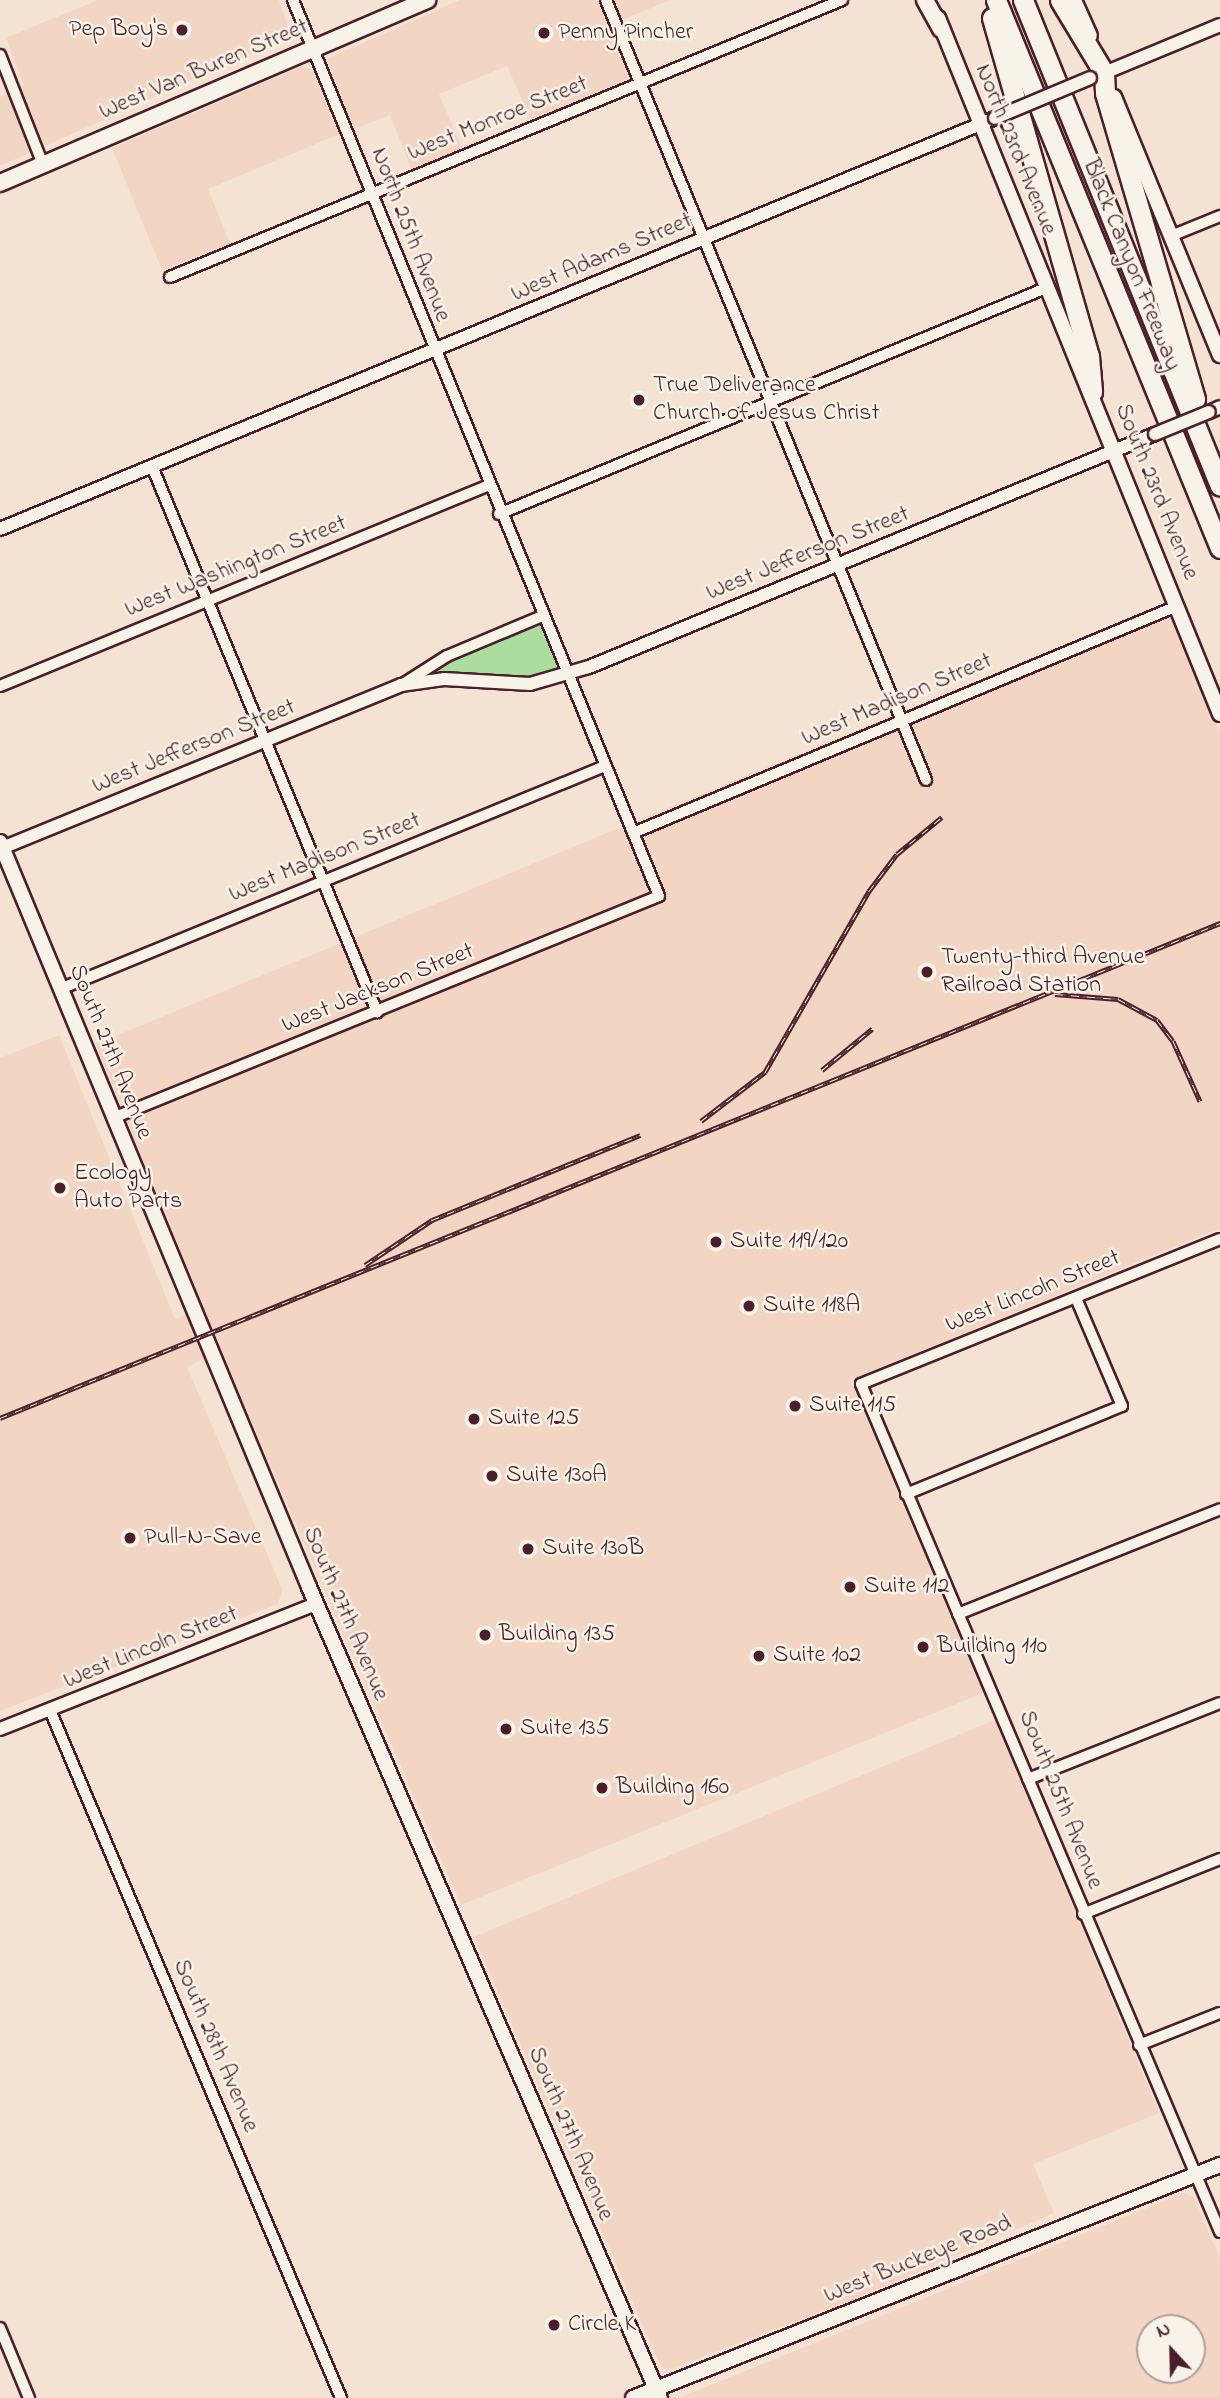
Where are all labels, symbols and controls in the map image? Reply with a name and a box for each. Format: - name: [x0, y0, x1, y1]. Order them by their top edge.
- street label: West Van Buren Street: [95, 13, 313, 127]
- place label: Pep Boy's: [69, 16, 168, 44]
- place label: Penny Pincher: [558, 19, 693, 47]
- marker: Pep Boy's: [174, 22, 190, 38]
- marker: Penny Pincher: [536, 25, 552, 41]
- street label: North 23rd Avenue: [968, 60, 1062, 240]
- street label: West Monroe Street: [404, 70, 592, 168]
- street label: North 25th Avenue: [364, 144, 456, 326]
- street label: Black Canyon Freeway: [1075, 155, 1187, 375]
- street label: West Adams Street: [507, 207, 697, 309]
- place label: True Deliverance Church of Jesus Christ: [653, 372, 880, 428]
- marker: True Deliverance Church of Jesus Christ: [631, 392, 647, 408]
- street label: South 23rd Avenue: [1108, 400, 1204, 584]
- street label: West Jefferson Street: [702, 500, 914, 608]
- street label: West Washington Street: [121, 509, 351, 625]
- street label: West Madison Street: [797, 647, 997, 753]
- street label: West Jefferson Street: [88, 693, 300, 801]
- street label: West Madison Street: [225, 806, 425, 910]
- street label: West Jackson Street: [278, 937, 478, 1041]
- place label: Twenty-third Avenue Railroad Station: [941, 944, 1145, 1000]
- street label: South 27th Avenue: [62, 960, 158, 1144]
- marker: Twenty-third Avenue Railroad Station: [919, 964, 935, 980]
- place label: Ecology Auto Parts: [74, 1160, 182, 1216]
- marker: Ecology Auto Parts: [52, 1180, 68, 1196]
- place label: Suite 119/120: [730, 1228, 848, 1256]
- marker: Suite 119/120: [708, 1234, 724, 1250]
- street label: West Lincoln Street: [942, 1244, 1124, 1340]
- place label: Suite 118A: [763, 1292, 860, 1320]
- marker: Suite 118A: [741, 1298, 757, 1314]
- place label: Suite 115: [809, 1392, 896, 1420]
- marker: Suite 115: [787, 1398, 803, 1414]
- place label: Suite 125: [488, 1405, 579, 1433]
- marker: Suite 125: [466, 1411, 482, 1427]
- place label: Suite 130A: [506, 1462, 607, 1490]
- marker: Suite 130A: [484, 1468, 500, 1484]
- street label: South 27th Avenue: [295, 1523, 395, 1705]
- place label: Pull-N-Save: [144, 1524, 261, 1552]
- marker: Pull-N-Save: [122, 1530, 138, 1546]
- place label: Suite 130B: [542, 1535, 644, 1563]
- marker: Suite 130B: [520, 1541, 536, 1557]
- place label: Suite 112: [864, 1573, 949, 1601]
- marker: Suite 112: [842, 1579, 858, 1595]
- street label: West Lincoln Street: [60, 1600, 242, 1696]
- place label: Building 135: [499, 1621, 615, 1649]
- marker: Building 135: [477, 1627, 493, 1643]
- place label: Building 110: [937, 1633, 1047, 1661]
- marker: Building 110: [915, 1639, 931, 1655]
- place label: Suite 102: [773, 1642, 861, 1670]
- marker: Suite 102: [751, 1648, 767, 1664]
- street label: South 25th Avenue: [1011, 1707, 1109, 1893]
- place label: Suite 135: [520, 1715, 609, 1743]
- marker: Suite 135: [498, 1721, 514, 1737]
- place label: Building 160: [616, 1774, 729, 1802]
- marker: Building 160: [594, 1780, 610, 1796]
- street label: South 28th Avenue: [166, 1955, 264, 2137]
- street label: South 27th Avenue: [520, 2043, 620, 2225]
- street label: West Buckeye Road: [820, 2209, 1016, 2311]
- place label: Circle K: [568, 2311, 636, 2339]
- north arrow: [1136, 2314, 1206, 2384]
- text: N: [1153, 2316, 1175, 2346]
- marker: Circle K: [546, 2317, 562, 2333]

